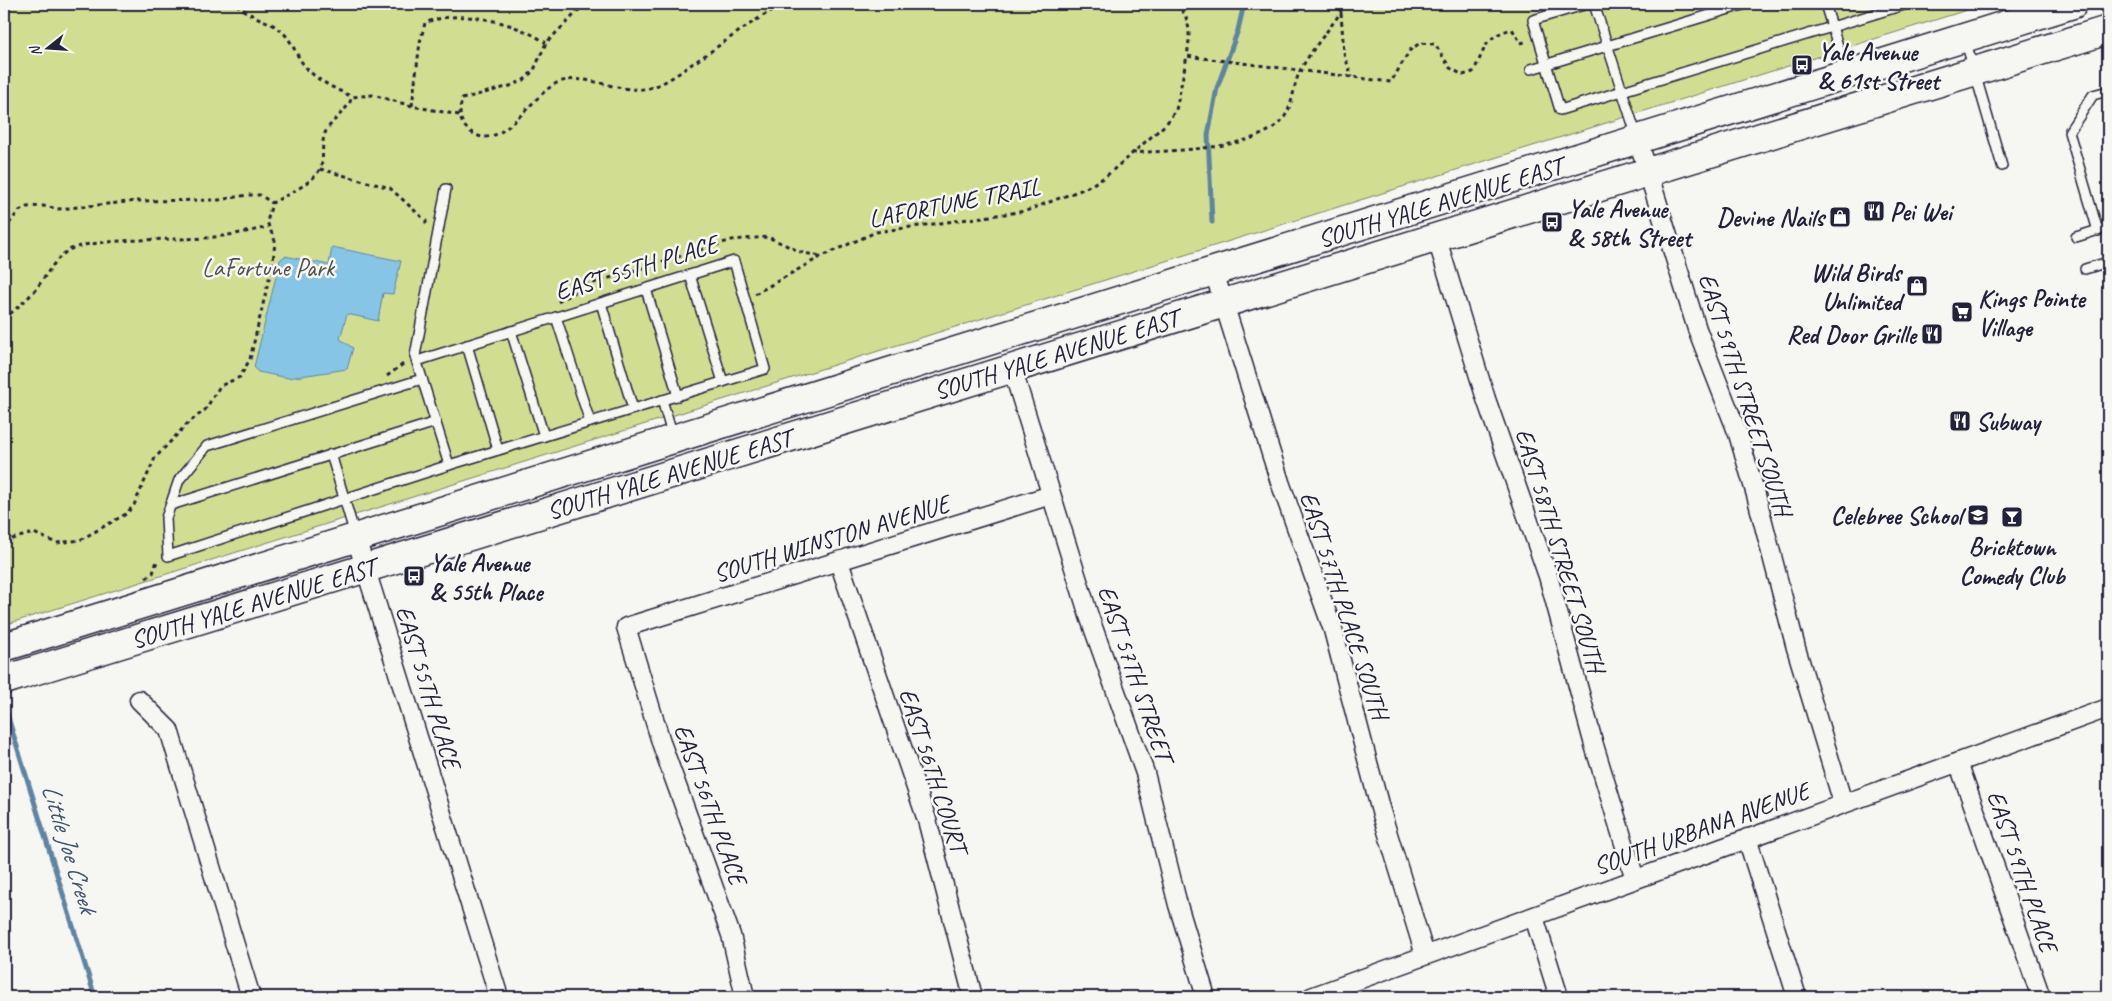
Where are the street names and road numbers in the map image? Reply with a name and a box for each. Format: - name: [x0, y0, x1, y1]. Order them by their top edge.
- street label: SOUTH YALE AVENUE EAST: [1314, 149, 1573, 255]
- street label: LAFORTUNE TRAIL: [866, 171, 1043, 235]
- street label: EAST 55TH PLACE: [551, 227, 725, 308]
- street label: EAST 59TH STREET SOUTH: [1691, 269, 1801, 523]
- street label: SOUTH YALE AVENUE EAST: [930, 301, 1189, 407]
- street label: SOUTH YALE AVENUE EAST: [543, 421, 802, 527]
- street label: EAST 58TH STREET SOUTH: [1508, 425, 1613, 680]
- street label: SOUTH WINSTON AVENUE: [709, 487, 956, 590]
- street label: EAST 57TH PLACE SOUTH: [1292, 488, 1397, 727]
- street label: SOUTH YALE AVENUE EAST: [127, 550, 386, 656]
- street label: EAST 57TH STREET: [1090, 582, 1182, 771]
- street label: EAST 55TH PLACE: [388, 602, 469, 776]
- street label: EAST 56TH COURT: [891, 684, 977, 863]
- street label: EAST 56TH PLACE: [666, 720, 755, 892]
- street label: SOUTH URBANA AVENUE: [1589, 774, 1817, 883]
- street label: EAST 59TH PLACE: [1979, 786, 2066, 959]

